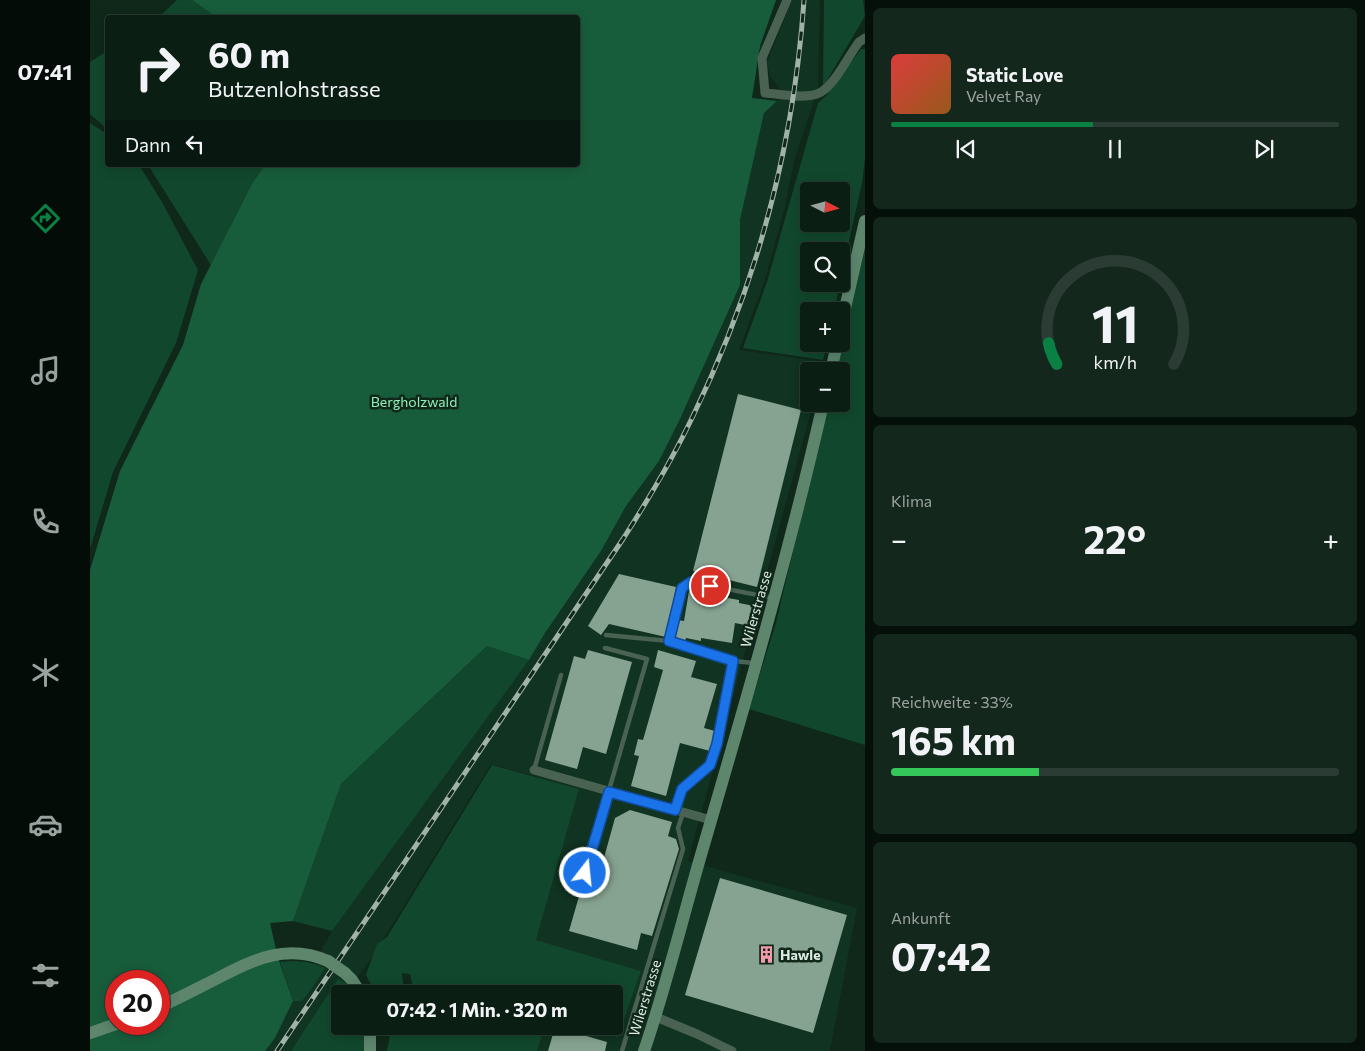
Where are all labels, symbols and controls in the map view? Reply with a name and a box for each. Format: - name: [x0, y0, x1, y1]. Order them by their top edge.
- text: 60 m: [208, 32, 290, 75]
- icon: right: [125, 35, 190, 100]
- text: 07:41: [17, 58, 73, 85]
- text: Static Love: [966, 63, 1063, 86]
- text: Butzenlohstrasse: [208, 75, 381, 102]
- text: Velvet Ray: [966, 86, 1041, 105]
- icon: left: [181, 130, 209, 158]
- text: Dann: [125, 133, 171, 156]
- icon: previous: [952, 135, 980, 163]
- icon: pause: [1101, 135, 1129, 163]
- icon: next: [1250, 135, 1278, 163]
- north arrow: [800, 182, 850, 232]
- map controls: [800, 182, 850, 412]
- icon: directions: [28, 201, 63, 236]
- button: search: [800, 242, 850, 292]
- text: 11: [1091, 290, 1139, 354]
- button: +: [800, 302, 850, 352]
- text: km/h: [1093, 351, 1137, 373]
- icon: music: [28, 353, 63, 388]
- button: −: [800, 362, 850, 412]
- park label: Bergholzwald: [371, 393, 457, 410]
- text: Klima: [891, 491, 932, 510]
- icon: phone: [28, 504, 63, 539]
- text: 22°: [1083, 515, 1146, 562]
- text: −: [891, 522, 907, 556]
- text: +: [1323, 522, 1339, 556]
- pin: [689, 565, 731, 607]
- street label: Wilerstrasse: [736, 568, 775, 649]
- icon: arrive: [696, 572, 724, 600]
- icon: climate: [28, 655, 63, 690]
- text: Reichweite · 33%: [891, 692, 1013, 711]
- text: 165 km: [891, 716, 1016, 763]
- icon: car: [28, 807, 63, 842]
- position arrow: [558, 846, 610, 898]
- text: Ankunft: [891, 908, 951, 927]
- text: 07:42: [891, 932, 991, 979]
- building icon: Hawle: [756, 945, 776, 965]
- place label: Hawle: [780, 946, 821, 963]
- icon: filters: [28, 958, 63, 993]
- street label: Wilerstrasse: [625, 958, 664, 1038]
- speed limit sign: 20: [105, 970, 170, 1035]
- text: 07:42 · 1 Min. · 320 m: [386, 998, 568, 1021]

